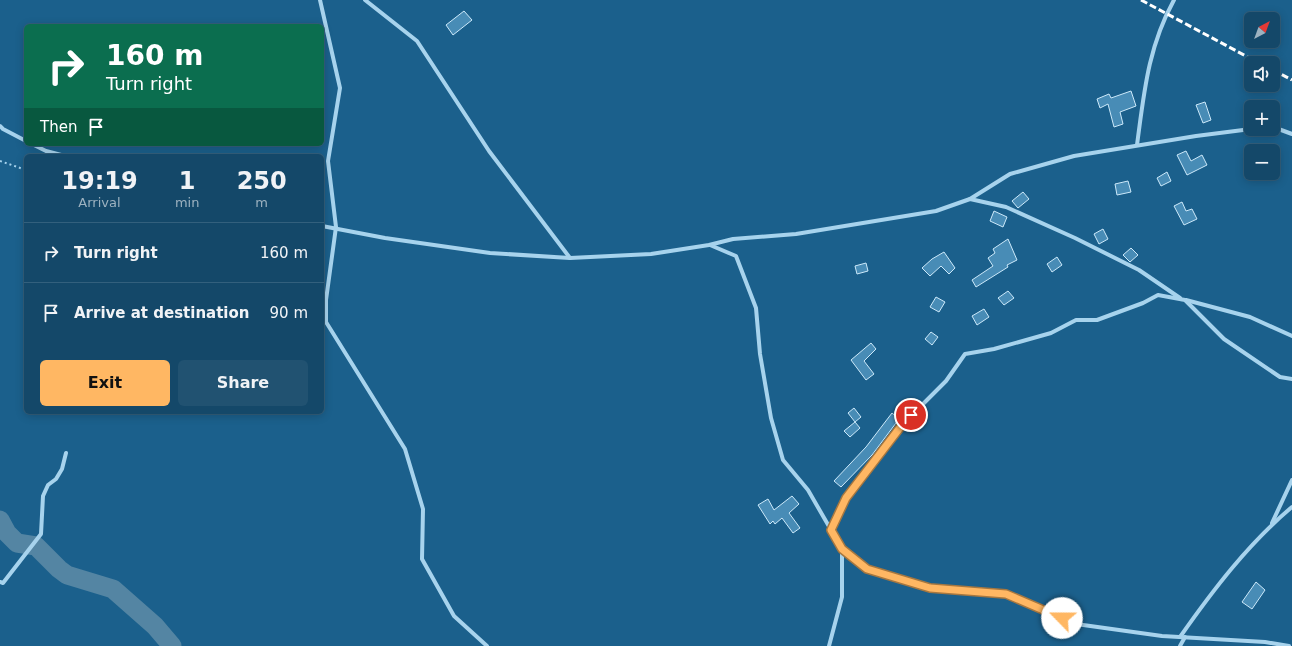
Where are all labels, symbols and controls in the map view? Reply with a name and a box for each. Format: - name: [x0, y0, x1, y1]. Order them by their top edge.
- north arrow: [1244, 12, 1280, 48]
- map controls: [1244, 12, 1280, 180]
- text: 160 m: [106, 39, 203, 72]
- icon: right: [40, 40, 92, 92]
- button: sound: [1244, 56, 1280, 92]
- text: Turn right: [106, 73, 192, 94]
- button: +: [1244, 100, 1280, 136]
- icon: arrive: [85, 116, 107, 138]
- text: Then: [40, 118, 77, 136]
- button: −: [1244, 144, 1280, 180]
- text: 19:19: [61, 167, 138, 195]
- text: 1: [179, 167, 195, 195]
- text: 250: [237, 167, 287, 195]
- text: Arrival: [78, 195, 121, 210]
- text: min: [175, 195, 199, 210]
- text: m: [255, 195, 268, 210]
- icon: right: [40, 242, 62, 264]
- text: Turn right: [74, 244, 158, 262]
- text: 160 m: [260, 244, 308, 262]
- icon: arrive: [40, 302, 62, 324]
- text: Arrive at destination: [74, 304, 249, 322]
- text: 90 m: [270, 304, 308, 322]
- button: Exit: [40, 360, 170, 406]
- button: Share: [178, 360, 308, 406]
- pin: [894, 398, 928, 432]
- icon: arrive: [900, 404, 922, 426]
- position arrow: [1041, 597, 1083, 639]

